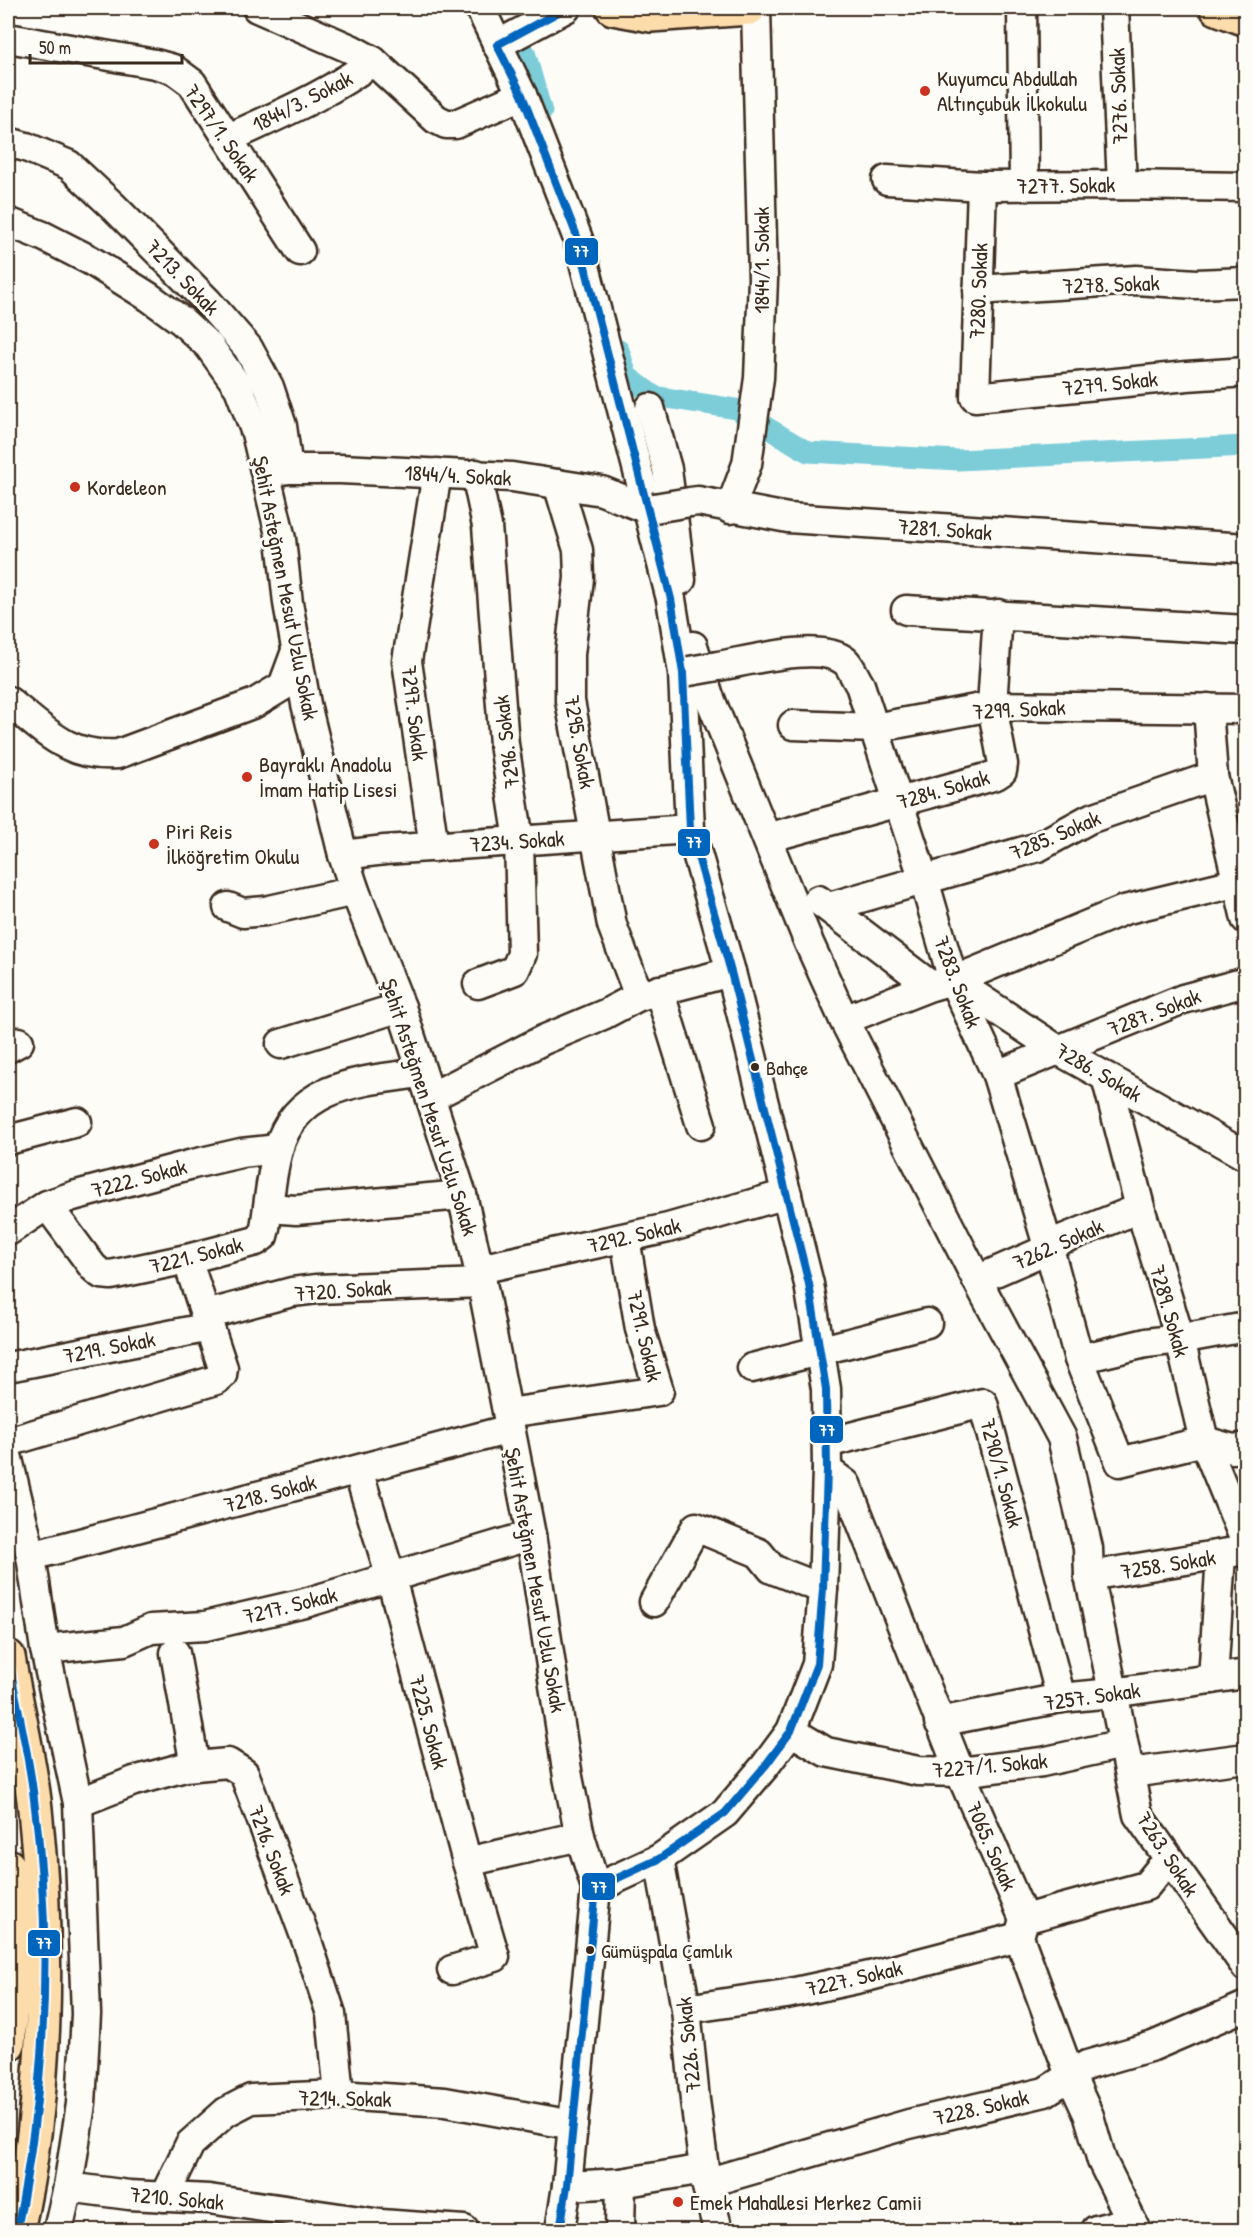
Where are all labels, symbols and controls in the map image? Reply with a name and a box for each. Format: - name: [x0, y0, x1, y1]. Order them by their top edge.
- scale bar: [30, 27, 182, 65]
- text: 50 m: [39, 35, 71, 60]
- street label: 7276. Sokak: [1101, 47, 1135, 145]
- street label: 1844/3. Sokak: [247, 63, 357, 139]
- place label: Kuyumcu Abdullah Altınçubuk İlkokulu: [937, 63, 1087, 118]
- street label: 7297/1. Sokak: [177, 78, 267, 188]
- marker: Kuyumcu Abdullah Altınçubuk İlkokulu: [918, 84, 932, 98]
- street label: 7277. Sokak: [1016, 169, 1116, 201]
- street label: 1844/1. Sokak: [746, 207, 776, 313]
- street label: 7213. Sokak: [139, 233, 227, 321]
- line badge: 77: [564, 237, 599, 266]
- text: 77: [572, 240, 589, 262]
- street label: 7280. Sokak: [961, 242, 995, 340]
- street label: 7278. Sokak: [1062, 267, 1160, 301]
- street label: 7279. Sokak: [1061, 363, 1159, 403]
- street label: Şehit Asteğmen Mesut Uzlu Sokak: [246, 453, 326, 723]
- street label: 1844/4. Sokak: [404, 457, 512, 493]
- place label: Kordeleon: [87, 472, 167, 502]
- marker: Kordeleon: [68, 480, 82, 494]
- street label: 7281. Sokak: [897, 511, 993, 547]
- street label: 7297. Sokak: [394, 664, 436, 762]
- street label: 7299. Sokak: [972, 692, 1066, 726]
- street label: 7295. Sokak: [557, 693, 603, 791]
- street label: 7296. Sokak: [485, 694, 527, 790]
- place label: Bayraklı Anadolu İmam Hatip Lisesi: [259, 749, 397, 804]
- street label: 7284. Sokak: [893, 762, 993, 816]
- marker: Bayraklı Anadolu İmam Hatip Lisesi: [240, 770, 254, 784]
- street label: 7285. Sokak: [1005, 803, 1105, 867]
- place label: Piri Reis İlköğretim Okulu: [166, 816, 300, 871]
- street label: 7234. Sokak: [469, 823, 565, 859]
- line badge: 77: [677, 828, 711, 857]
- text: 77: [685, 831, 702, 853]
- marker: Piri Reis İlköğretim Okulu: [147, 837, 161, 851]
- street label: 7283. Sokak: [927, 932, 989, 1032]
- street label: Şehit Asteğmen Mesut Uzlu Sokak: [374, 975, 486, 1239]
- street label: 7287. Sokak: [1103, 981, 1205, 1043]
- street label: 7286. Sokak: [1050, 1035, 1148, 1109]
- place label: Bahçe: [766, 1054, 808, 1081]
- marker: Bahçe: [749, 1061, 761, 1073]
- street label: 7222. Sokak: [88, 1151, 190, 1205]
- street label: 7292. Sokak: [584, 1210, 684, 1260]
- street label: 7262. Sokak: [1008, 1211, 1108, 1277]
- street label: 7221. Sokak: [146, 1229, 246, 1281]
- street label: 7289. Sokak: [1143, 1261, 1197, 1361]
- street label: 7720. Sokak: [293, 1272, 393, 1308]
- street label: 7291. Sokak: [620, 1287, 670, 1385]
- street label: 7219. Sokak: [61, 1323, 157, 1371]
- line badge: 77: [809, 1415, 844, 1444]
- street label: 7290/1. Sokak: [973, 1415, 1031, 1531]
- text: 77: [818, 1419, 835, 1441]
- street label: Şehit Asteğmen Mesut Uzlu Sokak: [498, 1445, 574, 1715]
- street label: 7218. Sokak: [221, 1466, 319, 1520]
- street label: 7258. Sokak: [1118, 1542, 1218, 1586]
- street label: 7217. Sokak: [240, 1579, 340, 1631]
- street label: 7225. Sokak: [402, 1672, 456, 1772]
- street label: 7257. Sokak: [1042, 1674, 1142, 1718]
- street label: 7227/1. Sokak: [931, 1745, 1049, 1785]
- street label: 7065. Sokak: [959, 1797, 1025, 1895]
- street label: 7216. Sokak: [241, 1801, 303, 1899]
- street label: 7263. Sokak: [1129, 1806, 1207, 1902]
- line badge: 77: [581, 1872, 616, 1901]
- text: 77: [590, 1876, 607, 1898]
- line badge: 77: [27, 1929, 61, 1957]
- text: 77: [35, 1932, 52, 1954]
- place label: Gümüşpala Çamlık: [601, 1937, 733, 1964]
- marker: Gümüşpala Çamlık: [584, 1944, 596, 1956]
- street label: 7227. Sokak: [803, 1952, 905, 2004]
- street label: 7226. Sokak: [668, 1996, 708, 2094]
- street label: 7214. Sokak: [298, 2082, 392, 2114]
- street label: 7228. Sokak: [931, 2082, 1031, 2132]
- street label: 7210. Sokak: [129, 2179, 225, 2217]
- place label: Emek Mahallesi Merkez Camii: [690, 2187, 922, 2217]
- marker: Emek Mahallesi Merkez Camii: [671, 2195, 685, 2209]

